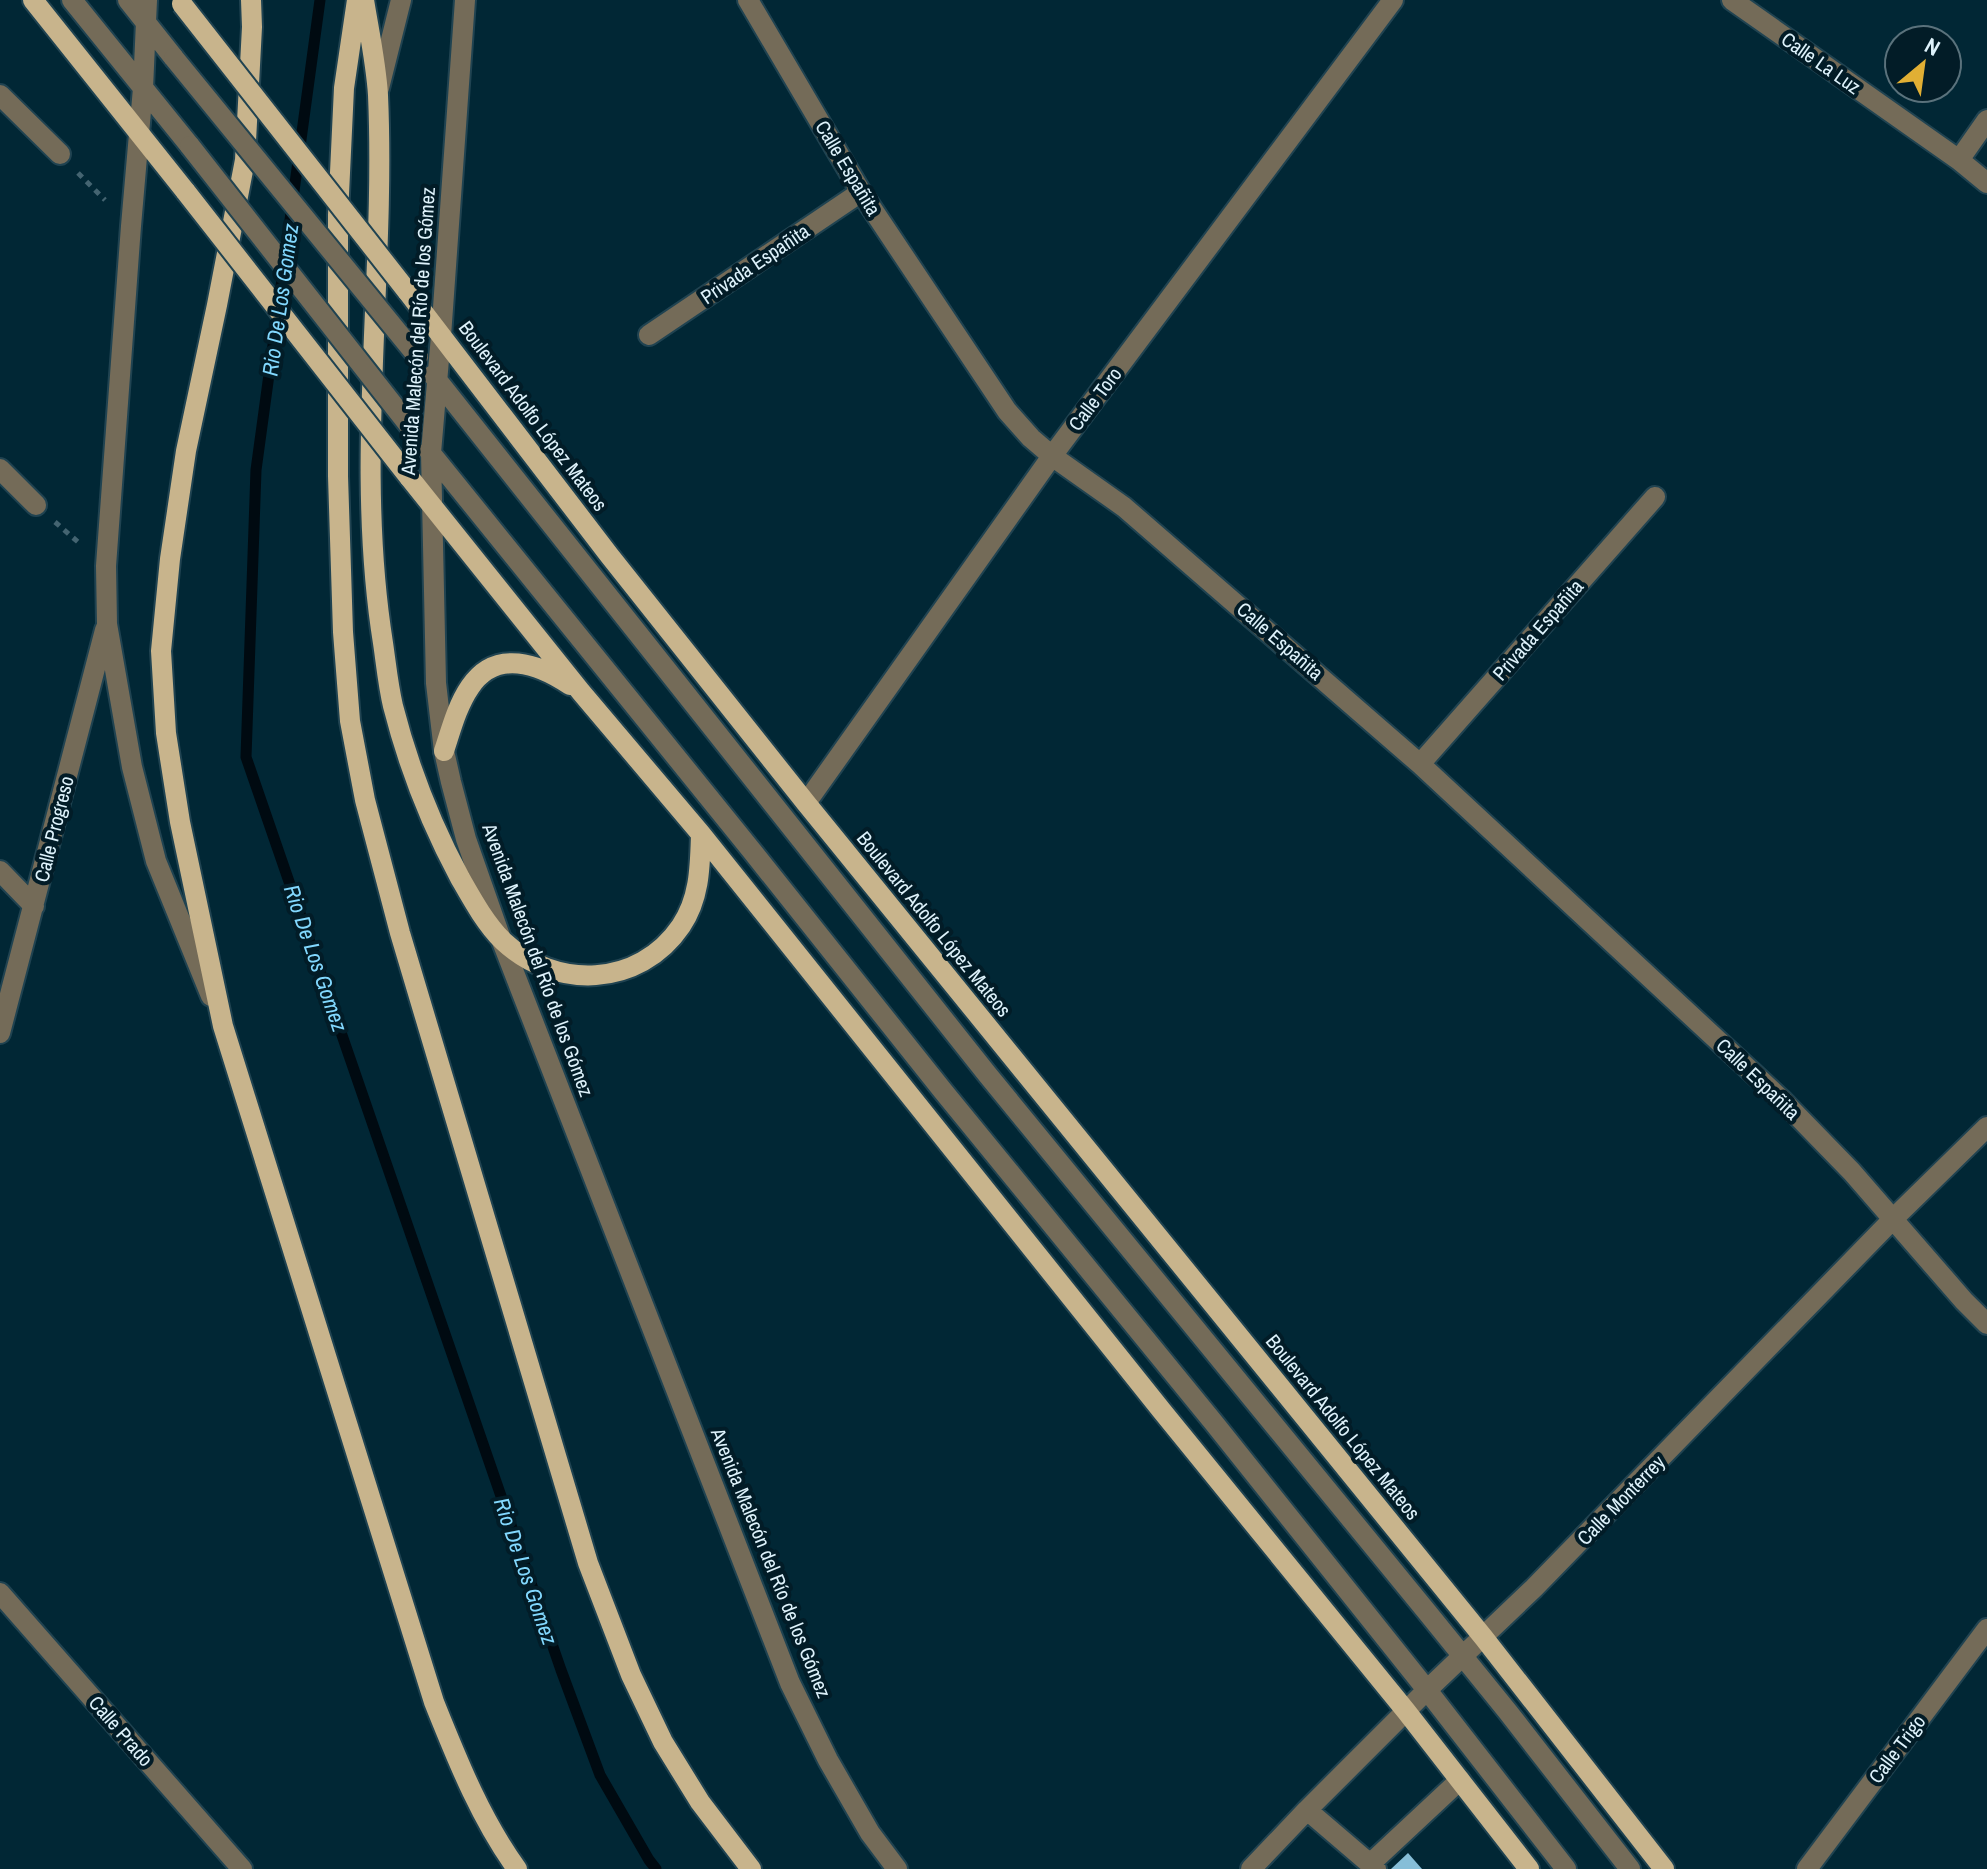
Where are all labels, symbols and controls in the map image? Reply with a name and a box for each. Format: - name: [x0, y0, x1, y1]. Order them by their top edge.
- north arrow: [1883, 24, 1963, 104]
- street label: Calle La Luz: [1776, 25, 1866, 100]
- text: N: [1920, 30, 1946, 63]
- street label: Calle Españita: [809, 115, 887, 220]
- street label: Avenida Malecón del Río de los Gómez: [394, 186, 441, 477]
- street label: Privada Españita: [695, 217, 814, 310]
- water label: Rio De Los Gomez: [254, 221, 306, 378]
- street label: Boulevard Adolfo López Mateos: [453, 315, 614, 516]
- street label: Calle Toro: [1062, 361, 1128, 436]
- street label: Privada Españita: [1486, 573, 1589, 686]
- street label: Calle Españita: [1231, 595, 1329, 686]
- street label: Calle Progreso: [27, 773, 80, 885]
- street label: Avenida Malecón del Río de los Gómez: [476, 819, 601, 1100]
- street label: Boulevard Adolfo López Mateos: [851, 825, 1018, 1022]
- water label: Rio De Los Gomez: [277, 881, 355, 1036]
- street label: Calle Españita: [1711, 1032, 1806, 1125]
- street label: Boulevard Adolfo López Mateos: [1260, 1328, 1427, 1525]
- street label: Avenida Malecón del Río de los Gómez: [704, 1423, 838, 1702]
- street label: Calle Monterrey: [1571, 1448, 1671, 1551]
- water label: Rio De Los Gomez: [487, 1494, 565, 1649]
- street label: Calle Prado: [83, 1689, 160, 1772]
- street label: Calle Trigo: [1862, 1709, 1931, 1789]

